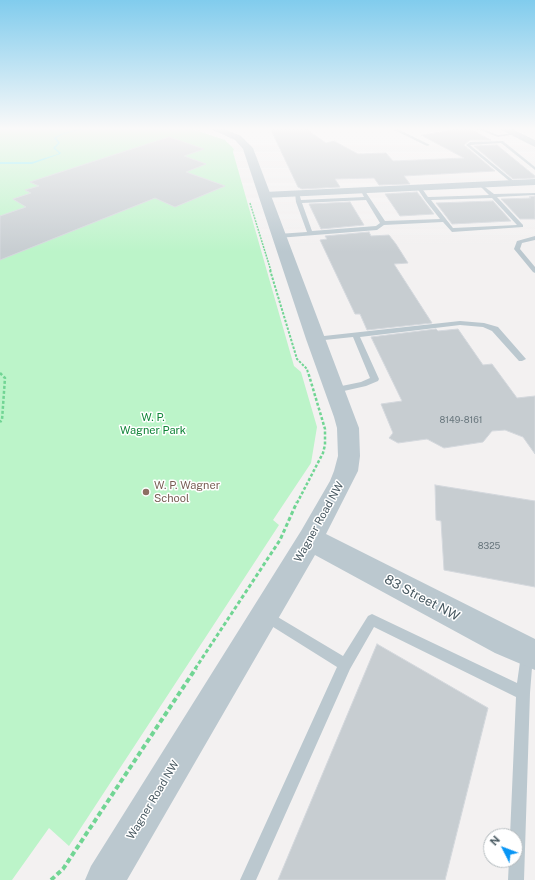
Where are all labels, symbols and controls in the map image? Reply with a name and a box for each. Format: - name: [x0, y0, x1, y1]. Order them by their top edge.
- park label: W. P. Wagner Park: [120, 411, 186, 437]
- house number: 8149-8161: [440, 415, 482, 425]
- place label: W. P. Wagner School: [154, 479, 220, 505]
- street label: Wagner Road NW: [291, 479, 347, 565]
- marker: W. P. Wagner School: [141, 487, 151, 497]
- house number: 8325: [478, 541, 500, 551]
- street label: 83 Street NW: [382, 572, 462, 624]
- street label: Wagner Road NW: [124, 758, 182, 842]
- north arrow: [483, 828, 523, 868]
- text: N: [487, 833, 502, 848]

